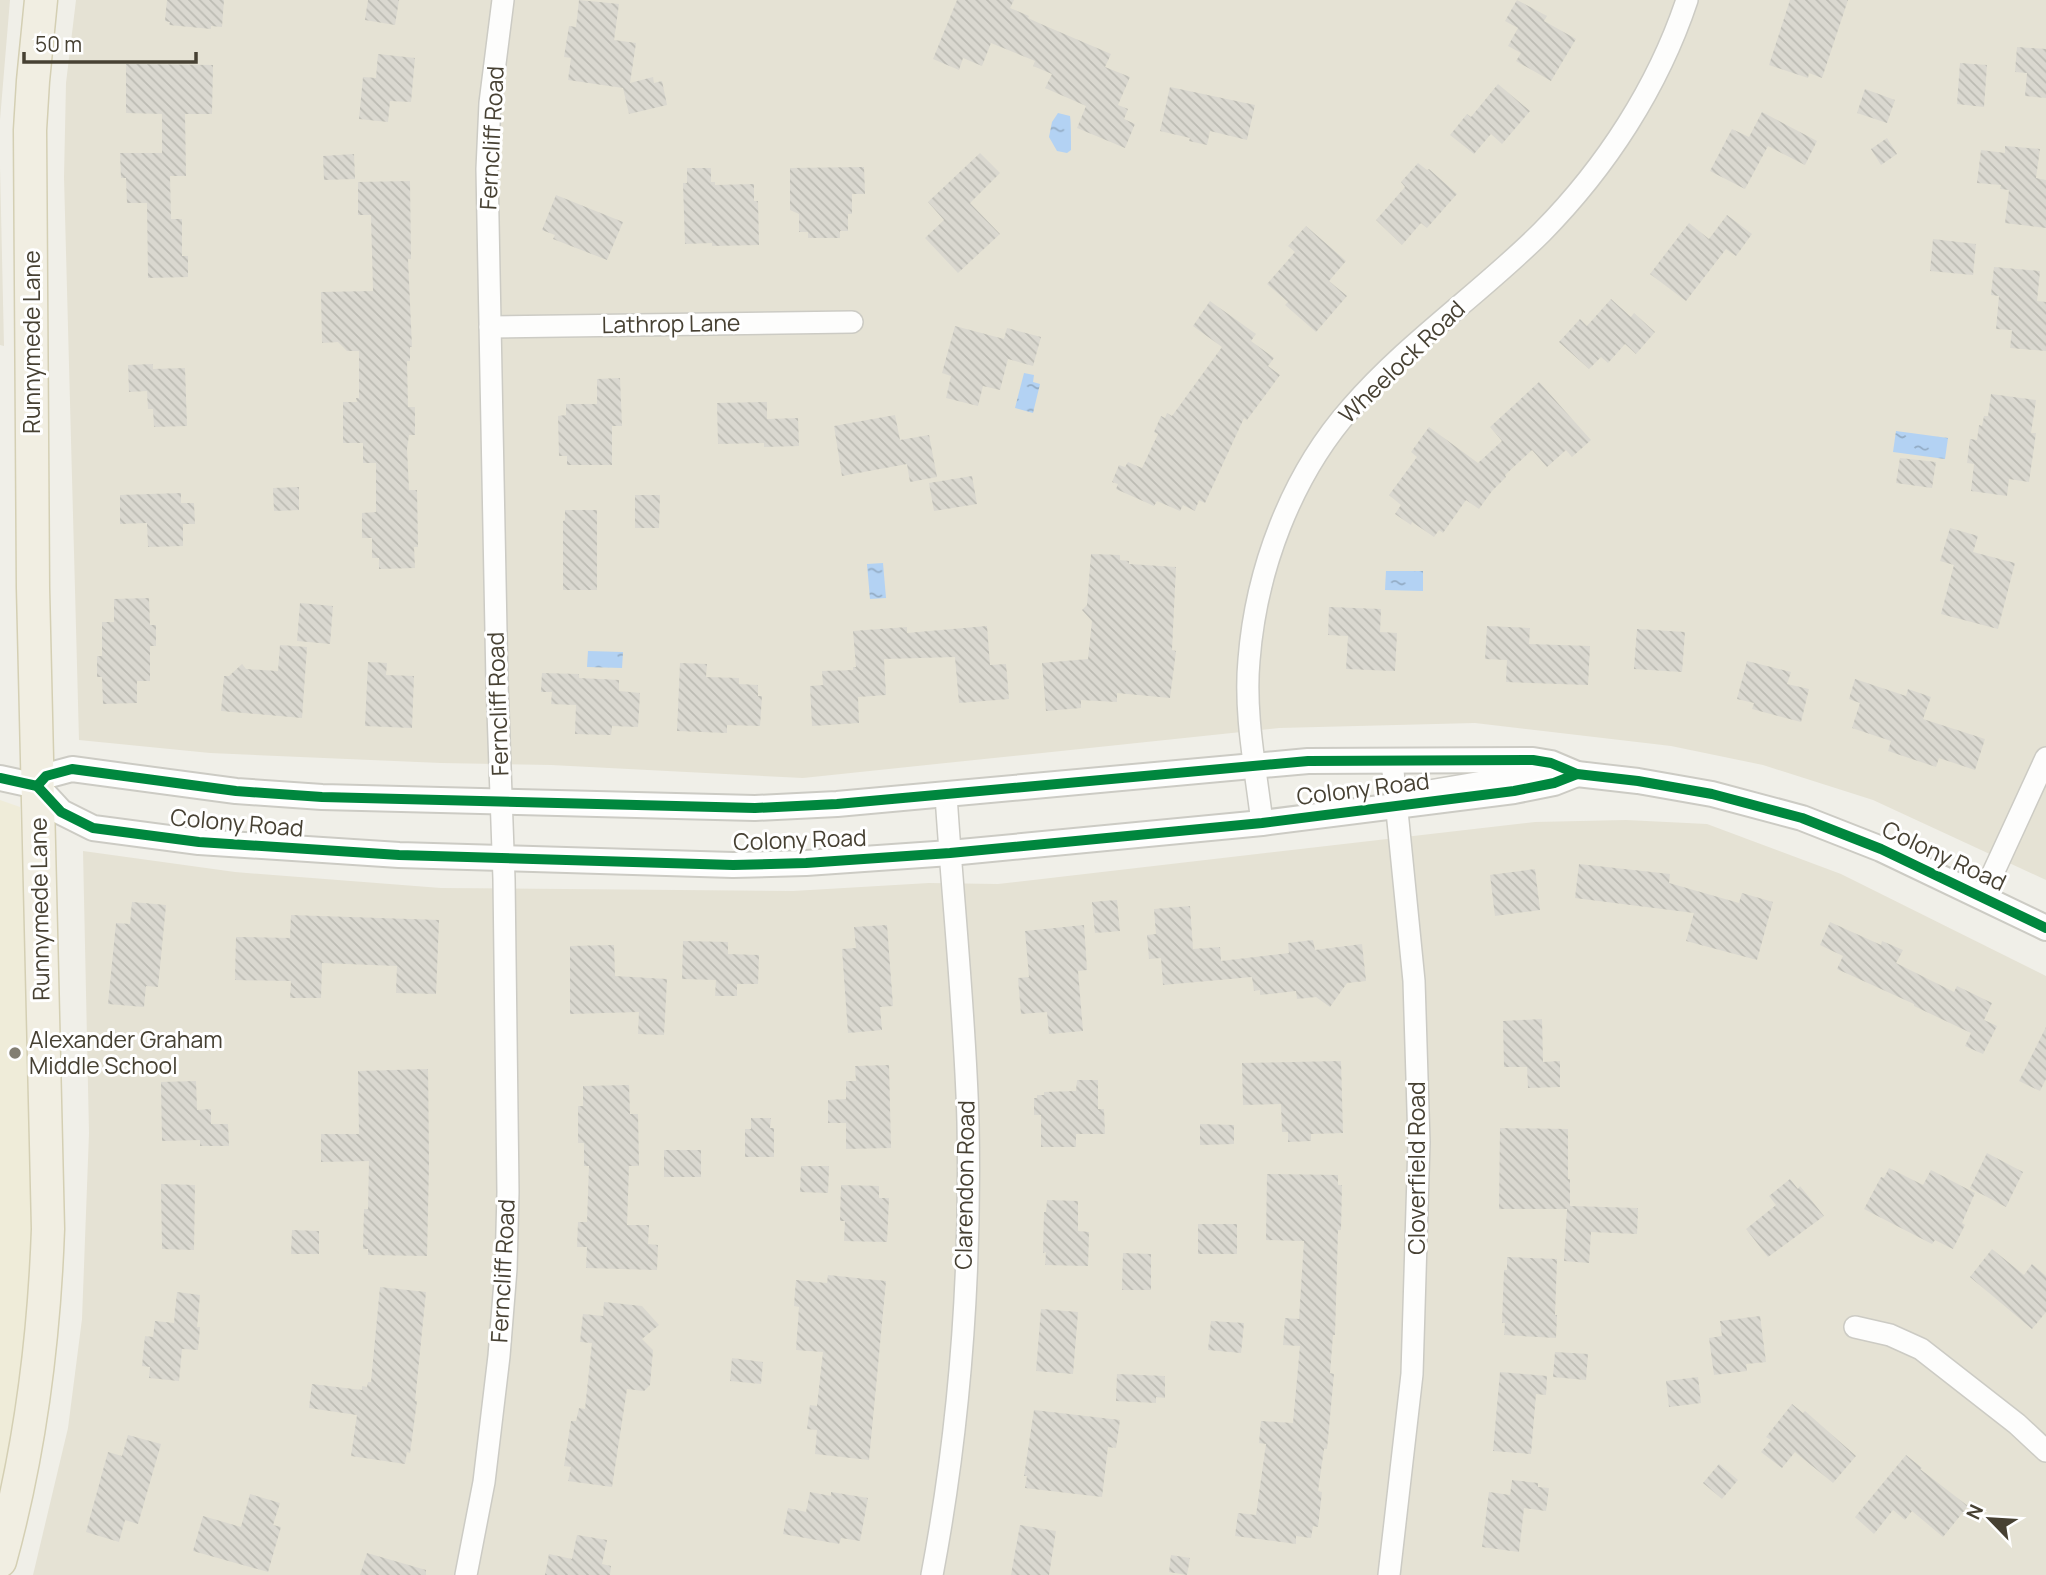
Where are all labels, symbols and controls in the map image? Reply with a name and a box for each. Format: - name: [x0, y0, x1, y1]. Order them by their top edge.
- scale bar: [24, 21, 196, 65]
- text: 50 m: [35, 30, 82, 58]
- street label: Ferncliff Road: [471, 65, 511, 211]
- street label: Runnymede Lane: [15, 250, 47, 434]
- street label: Wheelock Road: [1331, 293, 1472, 430]
- street label: Lathrop Lane: [601, 306, 741, 340]
- street label: Ferncliff Road: [478, 632, 516, 777]
- street label: Colony Road: [1295, 764, 1431, 812]
- street label: Colony Road: [169, 800, 305, 844]
- street label: Colony Road: [1877, 812, 2012, 898]
- street label: Runnymede Lane: [21, 817, 57, 1001]
- street label: Colony Road: [733, 821, 867, 857]
- place label: Alexander Graham Middle School: [29, 1023, 223, 1081]
- marker: Alexander Graham Middle School: [7, 1045, 23, 1061]
- street label: Cloverfield Road: [1400, 1081, 1432, 1255]
- street label: Clarendon Road: [947, 1100, 981, 1270]
- street label: Ferncliff Road: [482, 1198, 522, 1344]
- north arrow: [1955, 1484, 2025, 1554]
- text: N: [1960, 1500, 1989, 1523]

